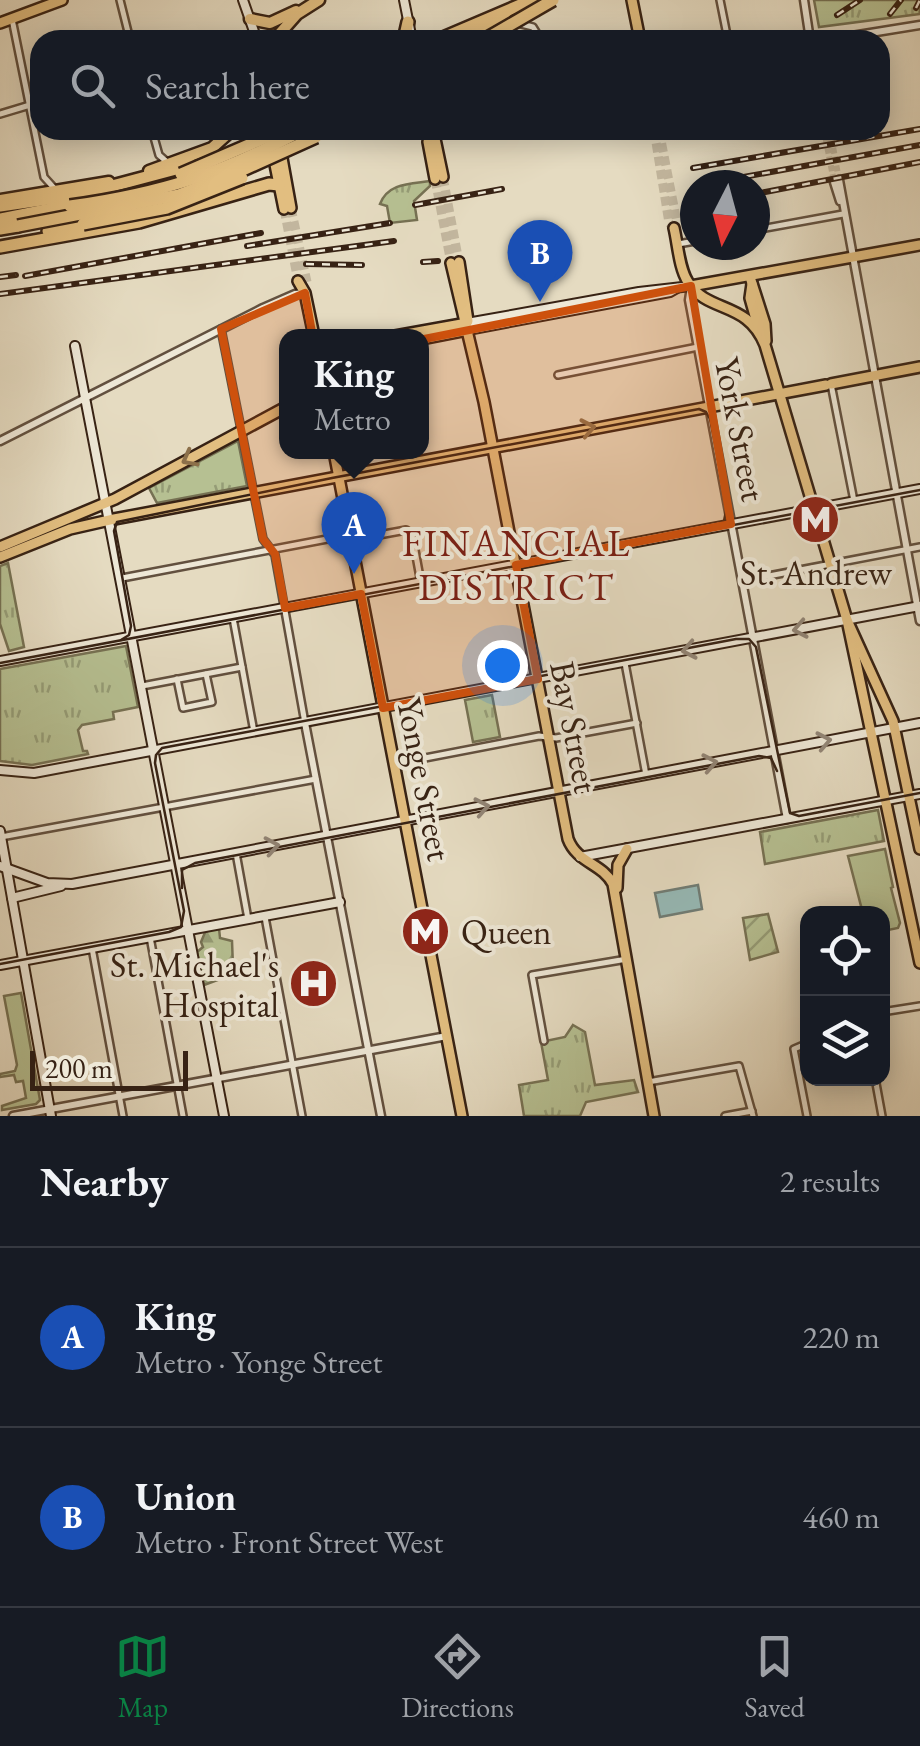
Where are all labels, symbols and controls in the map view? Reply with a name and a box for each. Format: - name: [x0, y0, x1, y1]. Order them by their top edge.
- search box: [30, 30, 890, 140]
- icon: search: [65, 58, 120, 113]
- text: Search here: [145, 61, 310, 110]
- north arrow: [680, 170, 770, 260]
- pin: B: [508, 220, 572, 302]
- popup: [279, 329, 429, 459]
- text: King: [314, 349, 394, 398]
- street label: York Street: [705, 353, 777, 505]
- text: Metro: [314, 398, 391, 440]
- one-way arrow: [579, 418, 596, 439]
- one-way arrow: [182, 446, 200, 466]
- pin: A: [322, 492, 386, 574]
- metro station icon: St. Andrew: [790, 494, 842, 546]
- district label: FINANCIAL DISTRICT: [402, 518, 632, 611]
- place label: St. Andrew: [740, 550, 893, 595]
- one-way arrow: [792, 618, 808, 639]
- one-way arrow: [680, 639, 697, 660]
- your location: [477, 640, 528, 691]
- street label: Bay Street: [540, 657, 610, 797]
- street label: Yonge Street: [387, 694, 463, 864]
- one-way arrow: [816, 731, 832, 752]
- one-way arrow: [701, 753, 718, 774]
- one-way arrow: [474, 797, 490, 818]
- one-way arrow: [264, 836, 281, 857]
- metro station icon: Queen: [400, 905, 452, 957]
- map controls: [800, 906, 890, 1086]
- button: locate: [800, 906, 890, 996]
- place label: Queen: [461, 909, 552, 954]
- place label: St. Michael's Hospital: [110, 942, 279, 1027]
- hospital icon: St. Michael's Hospital: [288, 958, 340, 1010]
- button: layers: [800, 996, 890, 1086]
- scale bar: [30, 1046, 188, 1090]
- text: 200 m: [45, 1050, 113, 1086]
- text: Nearby: [40, 1154, 169, 1209]
- text: 2 results: [780, 1160, 880, 1202]
- text: King: [135, 1292, 216, 1341]
- text: A: [61, 1316, 84, 1358]
- text: 220 m: [803, 1316, 880, 1358]
- text: Metro · Yonge Street: [135, 1341, 383, 1383]
- text: Union: [135, 1472, 236, 1521]
- text: B: [62, 1496, 83, 1538]
- text: 460 m: [803, 1496, 880, 1538]
- text: Metro · Front Street West: [135, 1521, 443, 1563]
- tab: Map: [115, 1629, 170, 1725]
- tab: Directions: [401, 1629, 514, 1725]
- tab: Saved: [745, 1629, 805, 1725]

